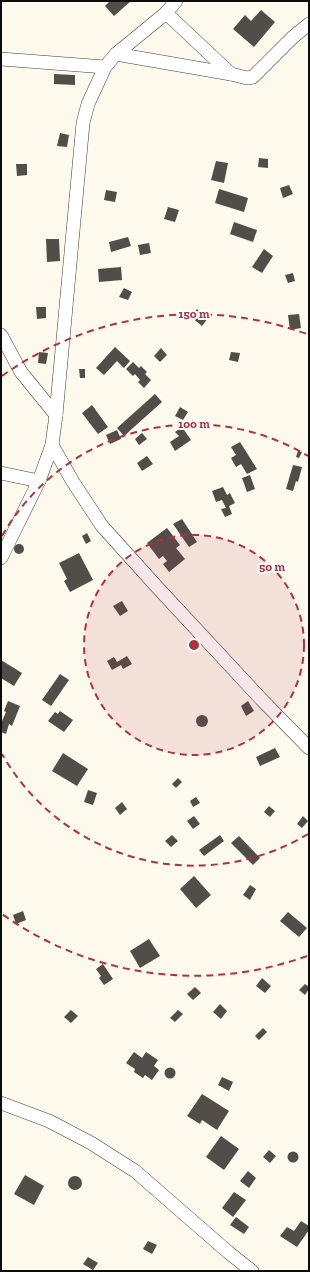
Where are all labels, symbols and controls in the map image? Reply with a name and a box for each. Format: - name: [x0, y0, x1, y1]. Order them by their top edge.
- text: 150 m: [179, 307, 210, 321]
- text: 100 m: [178, 417, 210, 431]
- text: 50 m: [259, 560, 285, 574]
- centre of rings: [187, 638, 201, 652]

